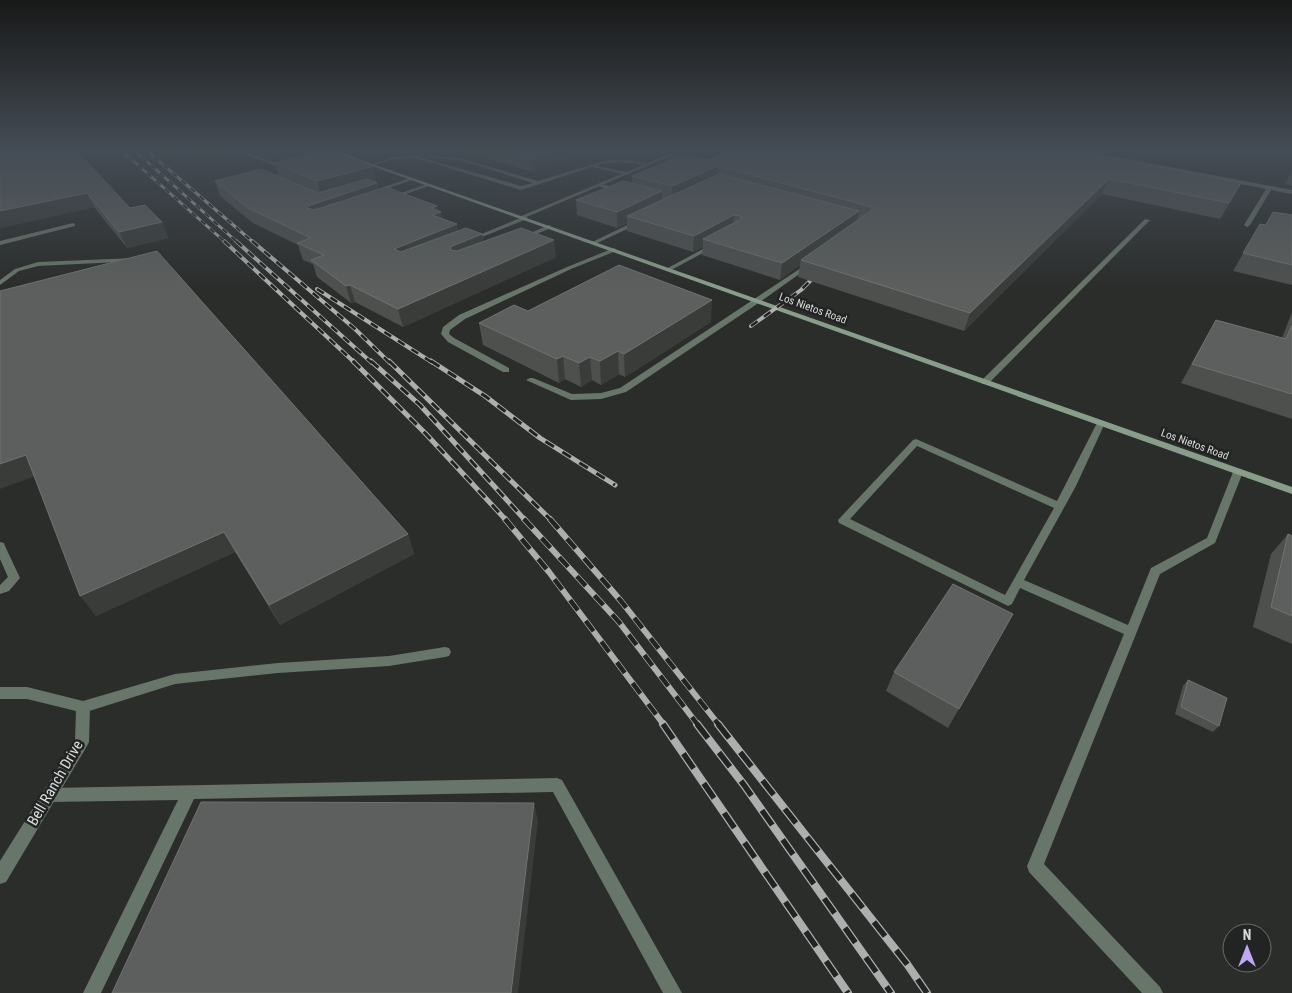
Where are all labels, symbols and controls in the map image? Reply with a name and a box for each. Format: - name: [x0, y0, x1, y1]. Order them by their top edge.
- street label: Los Nietos Road: [777, 290, 848, 327]
- street label: Los Nietos Road: [1159, 426, 1230, 463]
- street label: Bell Ranch Drive: [23, 737, 87, 829]
- north arrow: [1222, 923, 1272, 973]
- text: N: [1243, 927, 1251, 943]

